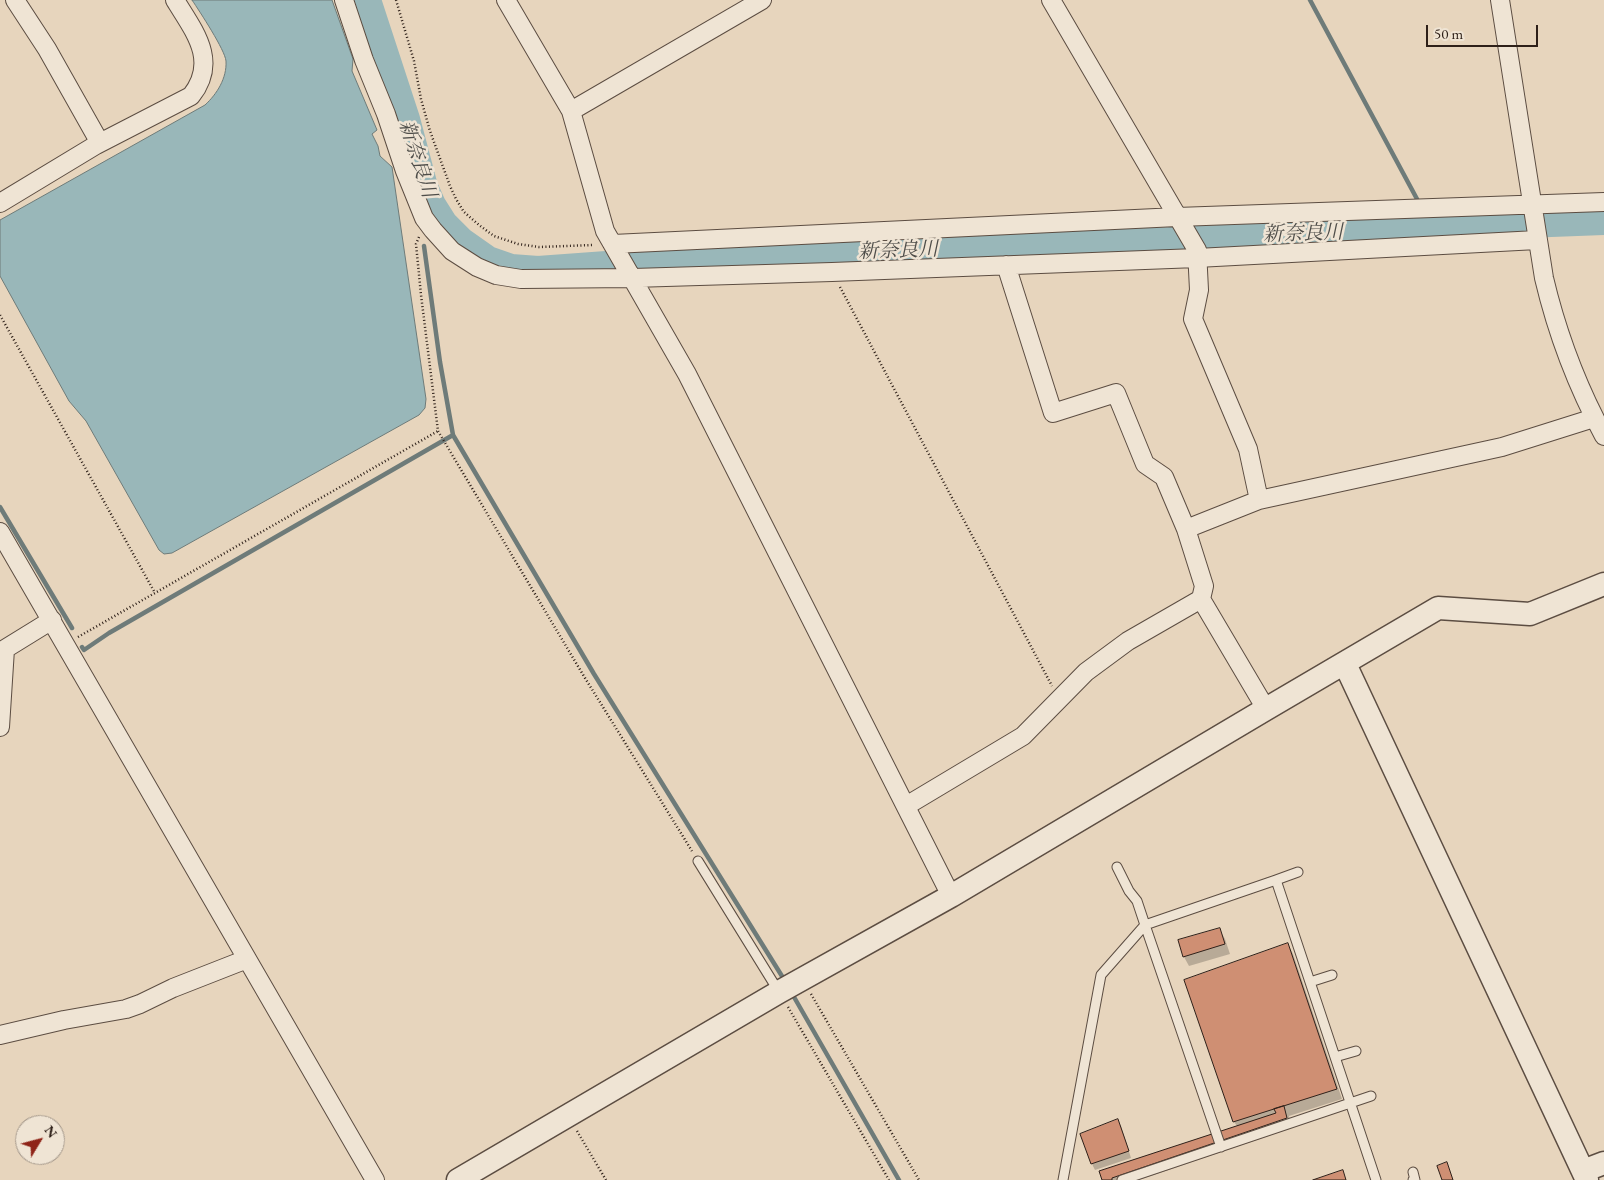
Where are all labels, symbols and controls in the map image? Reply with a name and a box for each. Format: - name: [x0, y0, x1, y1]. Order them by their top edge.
- scale bar: [1429, 15, 1542, 47]
- text: 50 m: [1434, 24, 1463, 43]
- water label: 新奈良川: [393, 117, 441, 201]
- water label: 新奈良川: [1263, 221, 1343, 247]
- water label: 新奈良川: [858, 238, 938, 264]
- north arrow: [15, 1115, 65, 1165]
- text: N: [41, 1122, 62, 1142]

